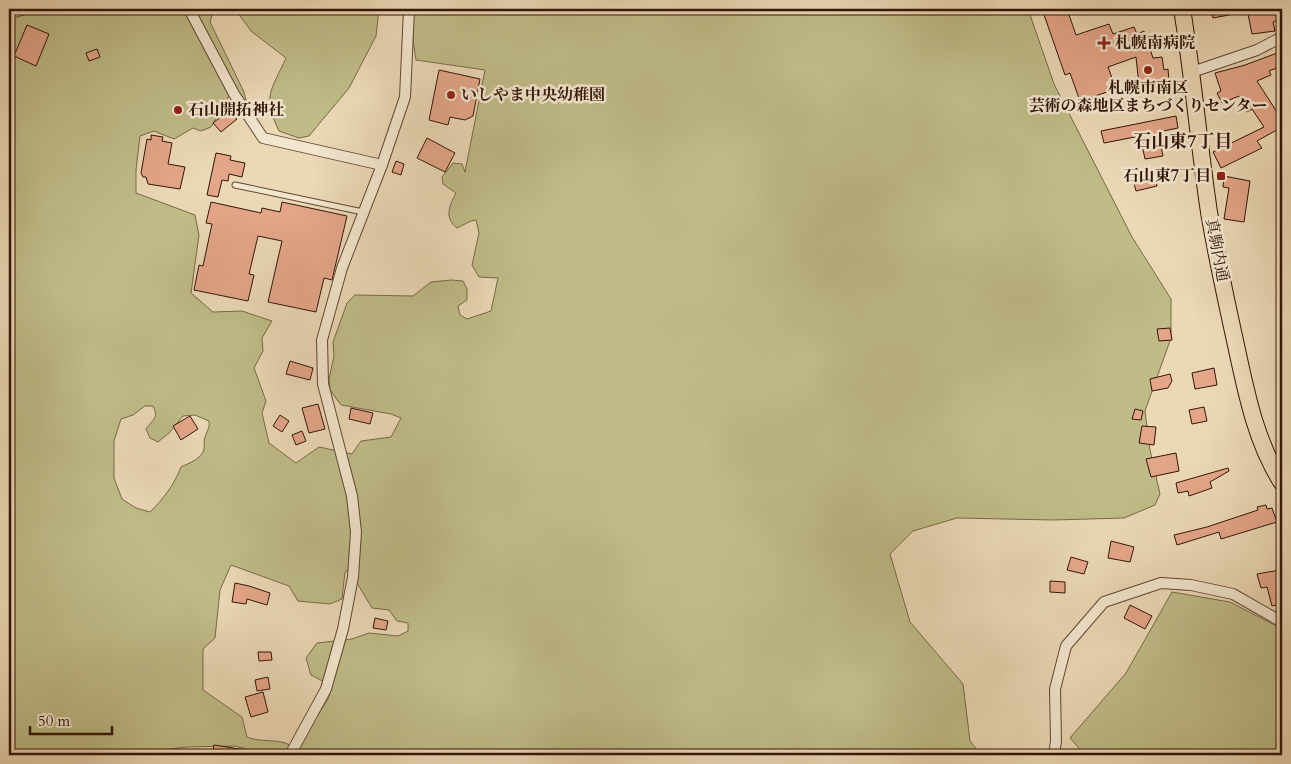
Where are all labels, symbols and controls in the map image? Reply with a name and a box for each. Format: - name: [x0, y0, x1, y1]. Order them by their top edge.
- place label: 札幌南病院: [1115, 32, 1195, 54]
- marker: 札幌南病院: [1097, 36, 1111, 50]
- marker: 札幌市南区 芸術の森地区まちづくりセンター: [1142, 64, 1154, 76]
- place label: 札幌市南区 芸術の森地区まちづくりセンター: [1028, 77, 1268, 117]
- place label: いしやま中央幼稚園: [461, 84, 605, 106]
- marker: いしやま中央幼稚園: [445, 89, 457, 101]
- place label: 石山開拓神社: [188, 99, 284, 121]
- marker: 石山開拓神社: [172, 104, 184, 116]
- district label: 石山東7丁目: [1133, 129, 1233, 154]
- place label: 石山東7丁目: [1123, 165, 1211, 187]
- marker: 石山東7丁目: [1215, 170, 1227, 182]
- street label: 真駒内通: [1200, 216, 1234, 284]
- scale bar: [30, 704, 112, 736]
- text: 50 m: [38, 711, 70, 731]

